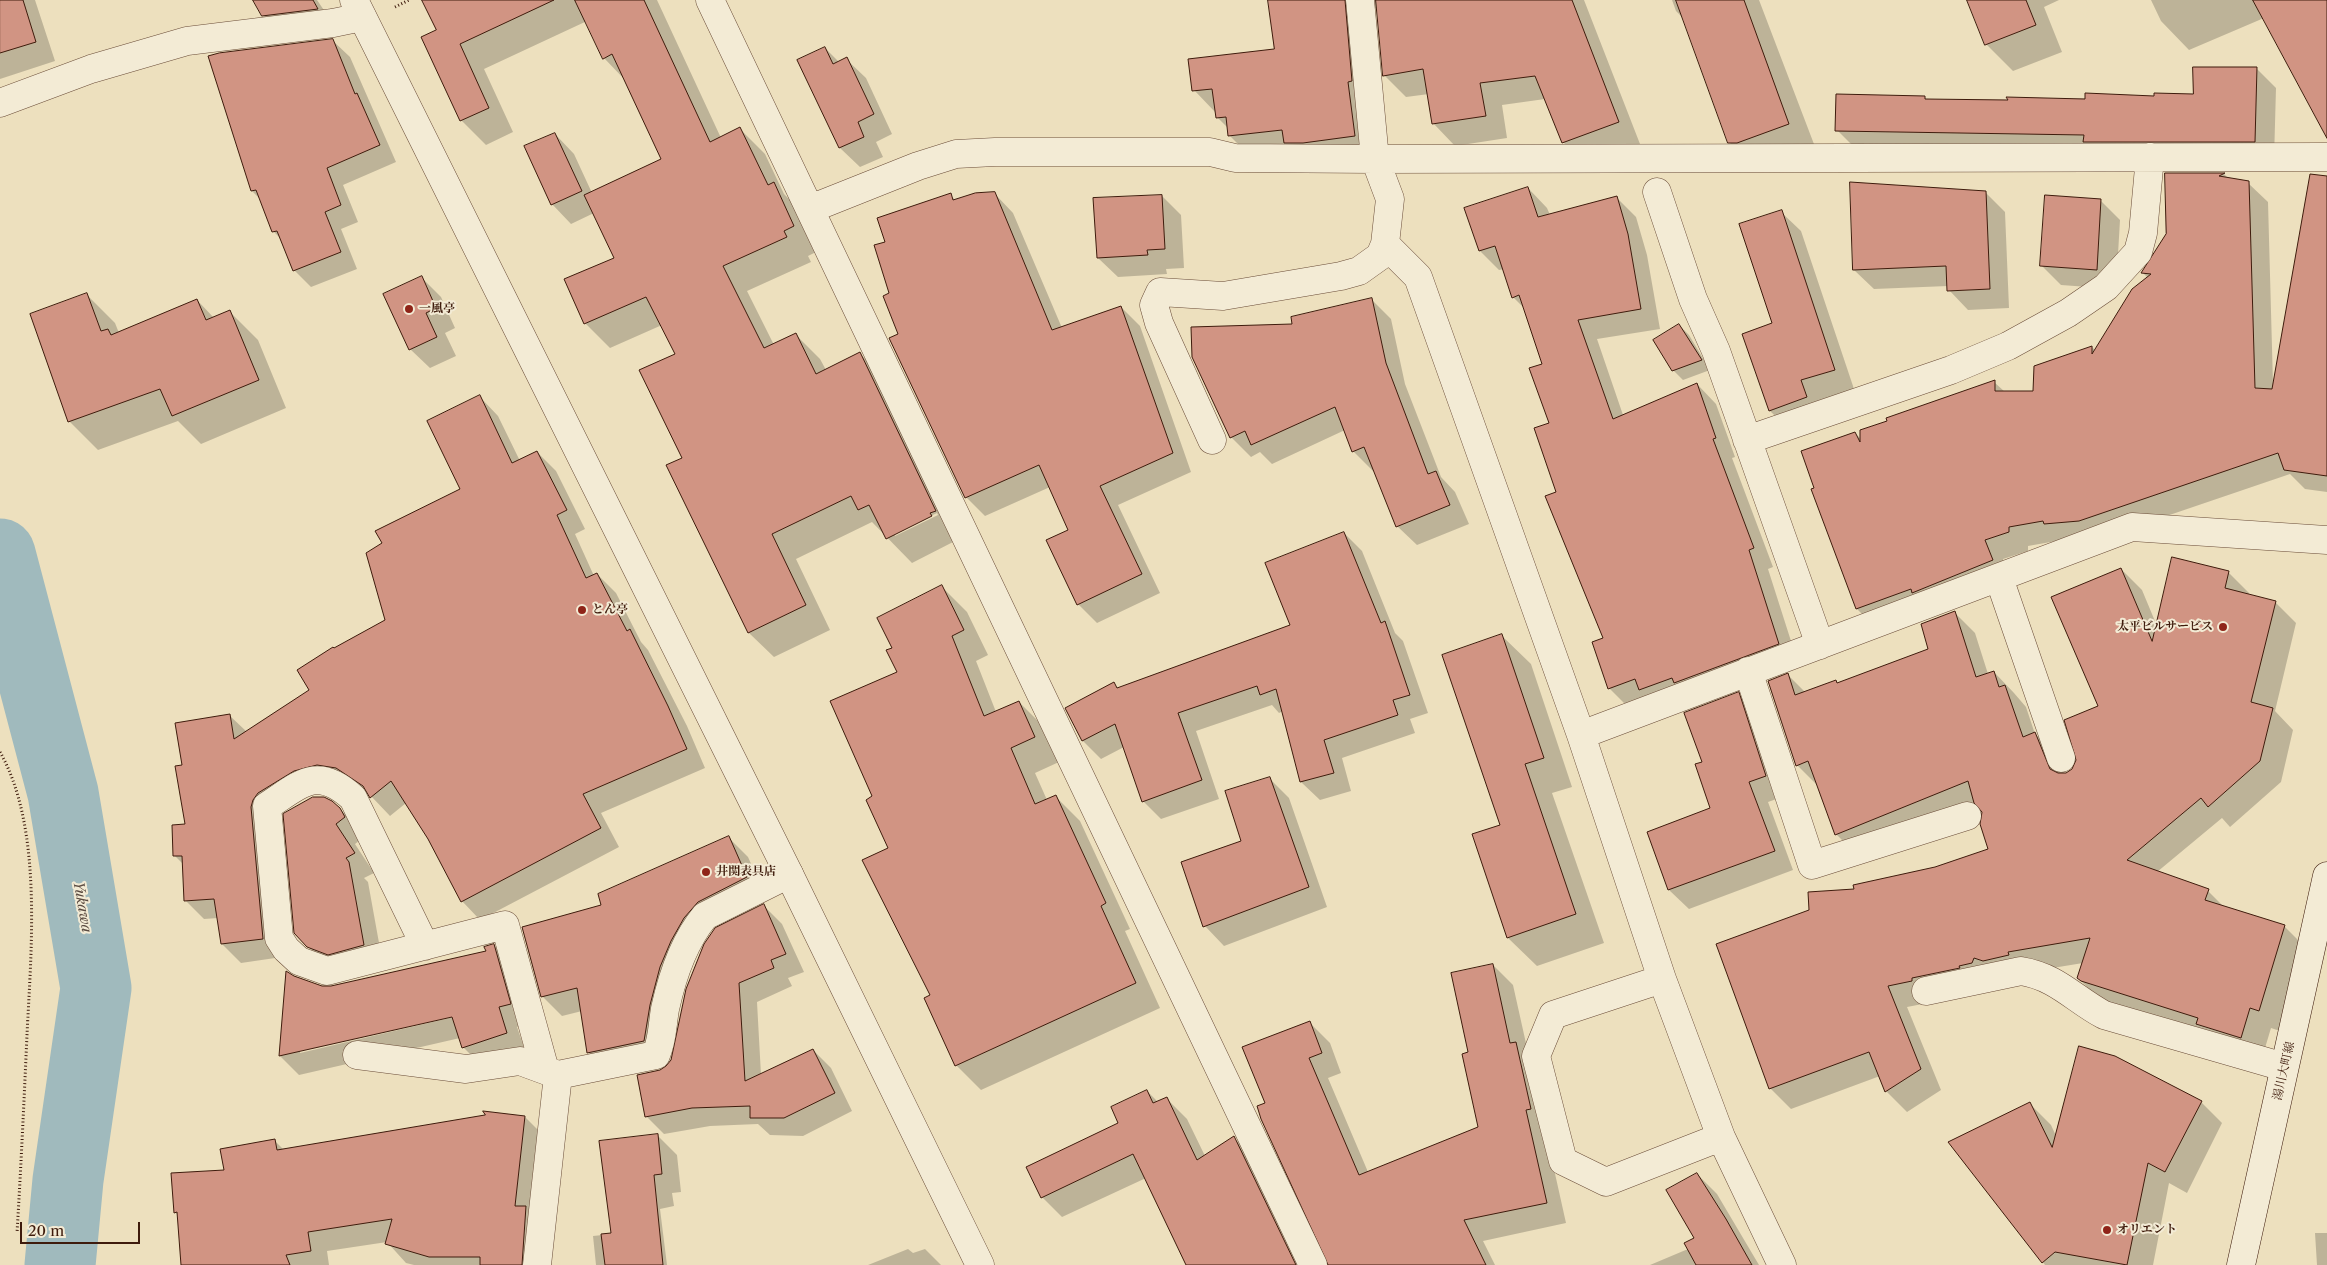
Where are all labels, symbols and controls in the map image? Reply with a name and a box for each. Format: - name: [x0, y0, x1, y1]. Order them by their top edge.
- place label: 一風亭: [419, 302, 455, 316]
- marker: 一風亭: [403, 303, 415, 315]
- place label: とん亭: [592, 603, 628, 617]
- marker: とん亭: [576, 604, 588, 616]
- place label: 太平ビルサービス: [2117, 620, 2213, 634]
- marker: 太平ビルサービス: [2217, 621, 2229, 633]
- place label: 井関表具店: [716, 865, 776, 879]
- marker: 井関表具店: [700, 866, 712, 878]
- water label: Yukawa: [69, 880, 95, 934]
- street label: 湯川大町線: [2270, 1040, 2298, 1102]
- scale bar: [22, 1212, 142, 1244]
- text: 20 m: [28, 1221, 64, 1240]
- place label: オリエント: [2117, 1223, 2177, 1237]
- marker: オリエント: [2101, 1224, 2113, 1236]

